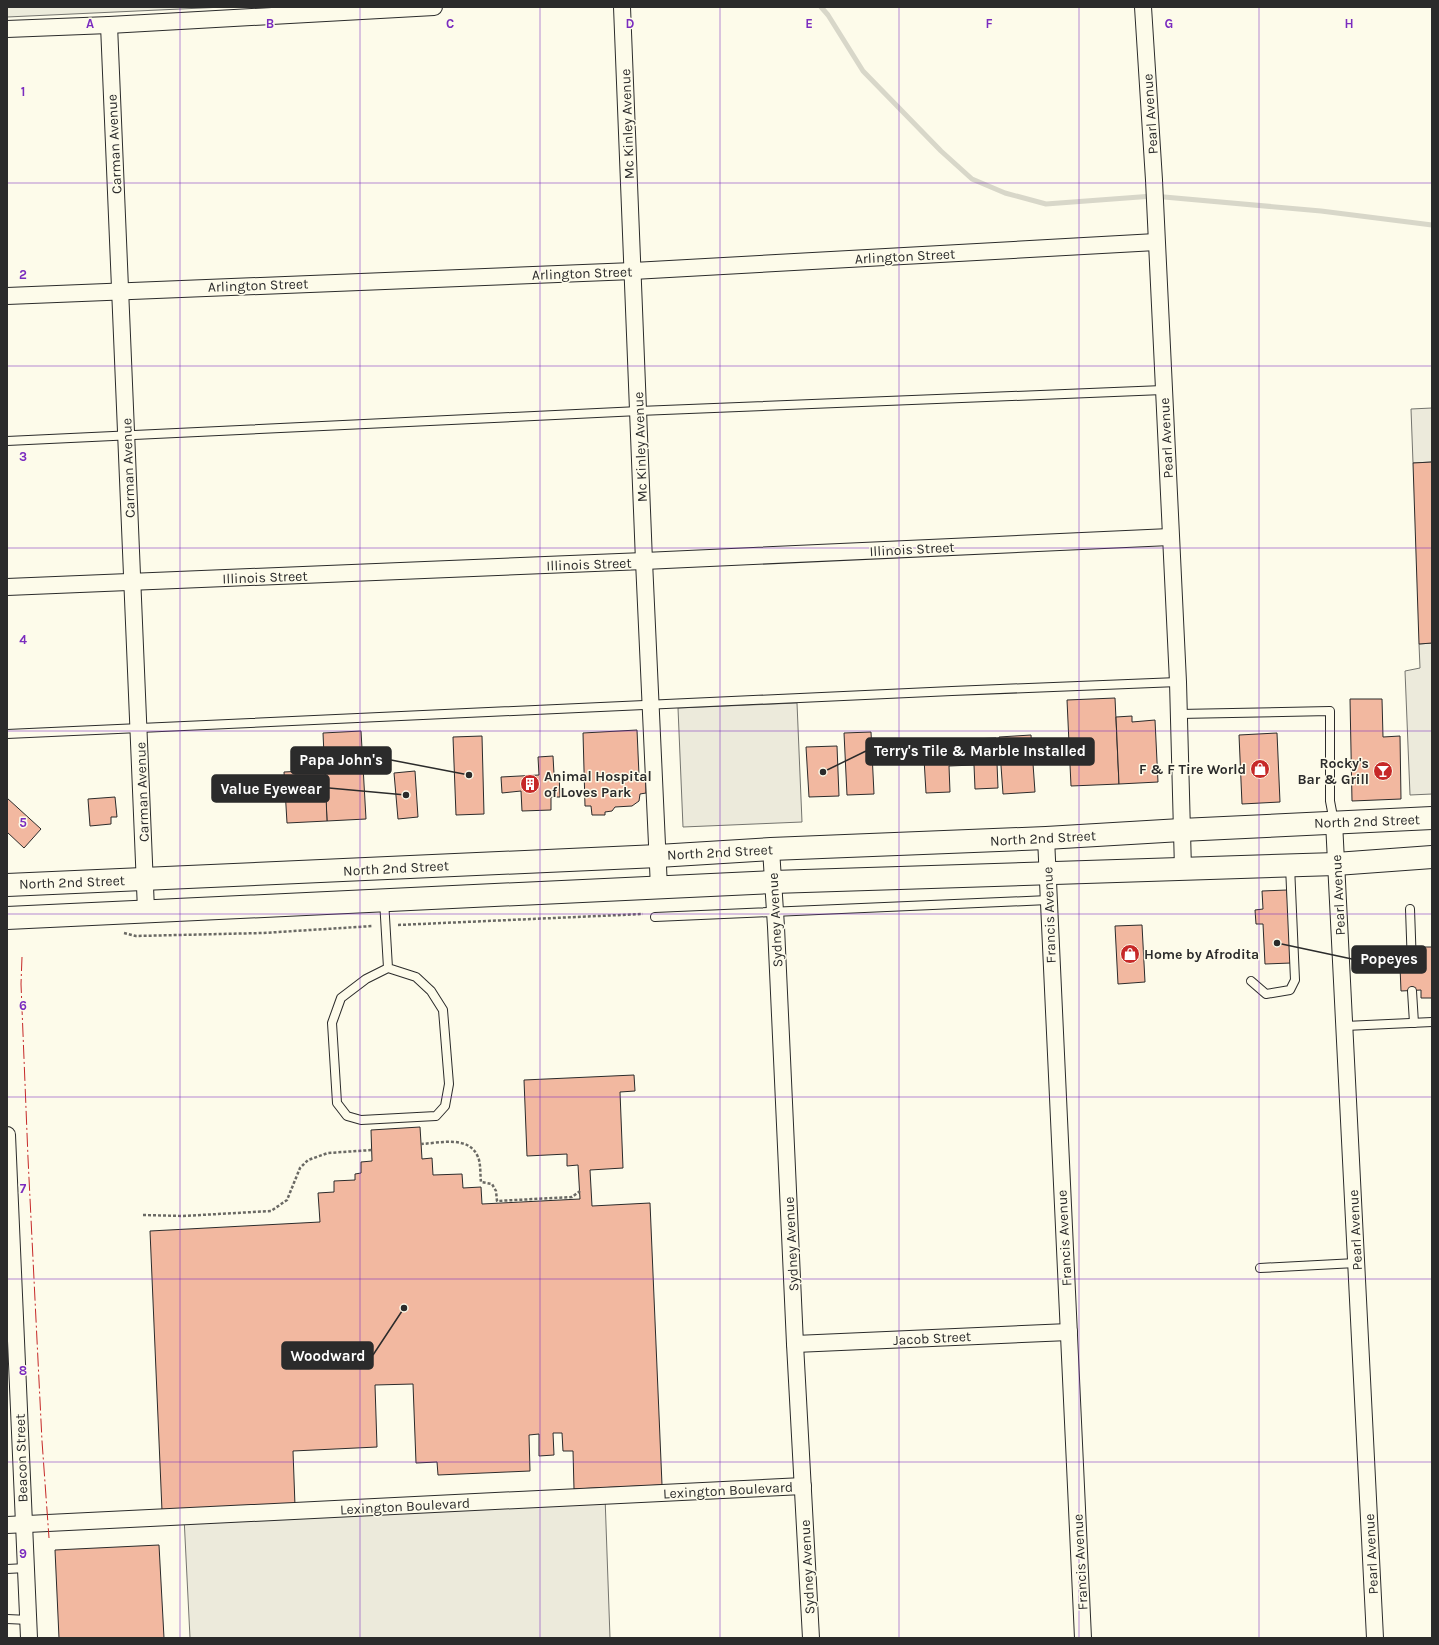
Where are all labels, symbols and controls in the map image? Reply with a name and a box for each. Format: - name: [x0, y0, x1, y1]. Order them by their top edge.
- text: A: [86, 16, 94, 31]
- text: B: [266, 16, 274, 31]
- text: C: [446, 16, 454, 31]
- text: D: [626, 16, 635, 31]
- text: E: [805, 16, 813, 31]
- text: F: [985, 16, 993, 31]
- text: G: [1165, 16, 1173, 31]
- text: H: [1344, 16, 1354, 31]
- street label: Mc Kinley Avenue: [617, 68, 638, 180]
- street label: Pearl Avenue: [1139, 73, 1162, 155]
- text: 1: [21, 84, 25, 99]
- street label: Carman Avenue: [103, 94, 126, 194]
- street label: Arlington Street: [854, 245, 956, 268]
- street label: Arlington Street: [531, 263, 633, 284]
- text: 2: [19, 267, 27, 282]
- street label: Arlington Street: [207, 275, 309, 296]
- street label: Mc Kinley Avenue: [630, 391, 651, 503]
- street label: Pearl Avenue: [1156, 397, 1177, 479]
- street label: Carman Avenue: [118, 418, 139, 518]
- text: 3: [19, 449, 27, 464]
- street label: Illinois Street: [869, 539, 955, 560]
- street label: Illinois Street: [546, 555, 632, 574]
- street label: Illinois Street: [222, 568, 308, 587]
- text: 4: [19, 632, 27, 647]
- callout: Terry's Tile & Marble Installed: [866, 738, 1094, 765]
- street label: Carman Avenue: [132, 742, 153, 842]
- text: Terry's Tile & Marble Installed: [874, 742, 1086, 760]
- callout: Papa John's: [291, 747, 391, 774]
- text: Papa John's: [299, 751, 383, 769]
- place label: Rocky's Bar & Grill: [1298, 755, 1369, 788]
- shop icon: F & F Tire World: [1249, 758, 1271, 780]
- bar icon: Rocky's Bar & Grill: [1372, 760, 1394, 782]
- place label: F & F Tire World: [1139, 761, 1246, 778]
- place label: Animal Hospital of Loves Park: [544, 768, 652, 801]
- building icon: Animal Hospital of Loves Park: [519, 773, 541, 795]
- callout: Value Eyewear: [212, 775, 329, 802]
- text: Value Eyewear: [220, 780, 322, 798]
- street label: North 2nd Street: [1314, 811, 1420, 832]
- text: 5: [19, 815, 27, 830]
- street label: North 2nd Street: [990, 827, 1096, 850]
- street label: North 2nd Street: [667, 841, 773, 864]
- street label: Pearl Avenue: [1328, 854, 1349, 936]
- street label: North 2nd Street: [343, 857, 449, 880]
- street label: Francis Avenue: [1039, 866, 1060, 964]
- street label: North 2nd Street: [19, 872, 125, 893]
- street label: Sydney Avenue: [765, 872, 786, 968]
- shop icon: Home by Afrodita: [1119, 943, 1141, 965]
- place label: Home by Afrodita: [1144, 946, 1259, 963]
- callout: Popeyes: [1352, 946, 1426, 973]
- text: Popeyes: [1360, 950, 1418, 968]
- text: 6: [19, 998, 27, 1013]
- text: 7: [20, 1181, 27, 1196]
- street label: Francis Avenue: [1053, 1189, 1076, 1287]
- street label: Pearl Avenue: [1345, 1189, 1366, 1271]
- street label: Sydney Avenue: [781, 1196, 802, 1292]
- street label: Jacob Street: [892, 1328, 972, 1349]
- callout: Woodward: [282, 1342, 373, 1369]
- text: Woodward: [290, 1347, 366, 1365]
- text: 8: [19, 1363, 27, 1378]
- street label: Beacon Street: [11, 1413, 32, 1503]
- street label: Lexington Boulevard: [663, 1479, 793, 1502]
- street label: Lexington Boulevard: [340, 1495, 470, 1518]
- street label: Francis Avenue: [1069, 1513, 1092, 1611]
- street label: Pearl Avenue: [1361, 1513, 1382, 1595]
- street label: Sydney Avenue: [797, 1519, 818, 1615]
- text: 9: [19, 1546, 27, 1561]

